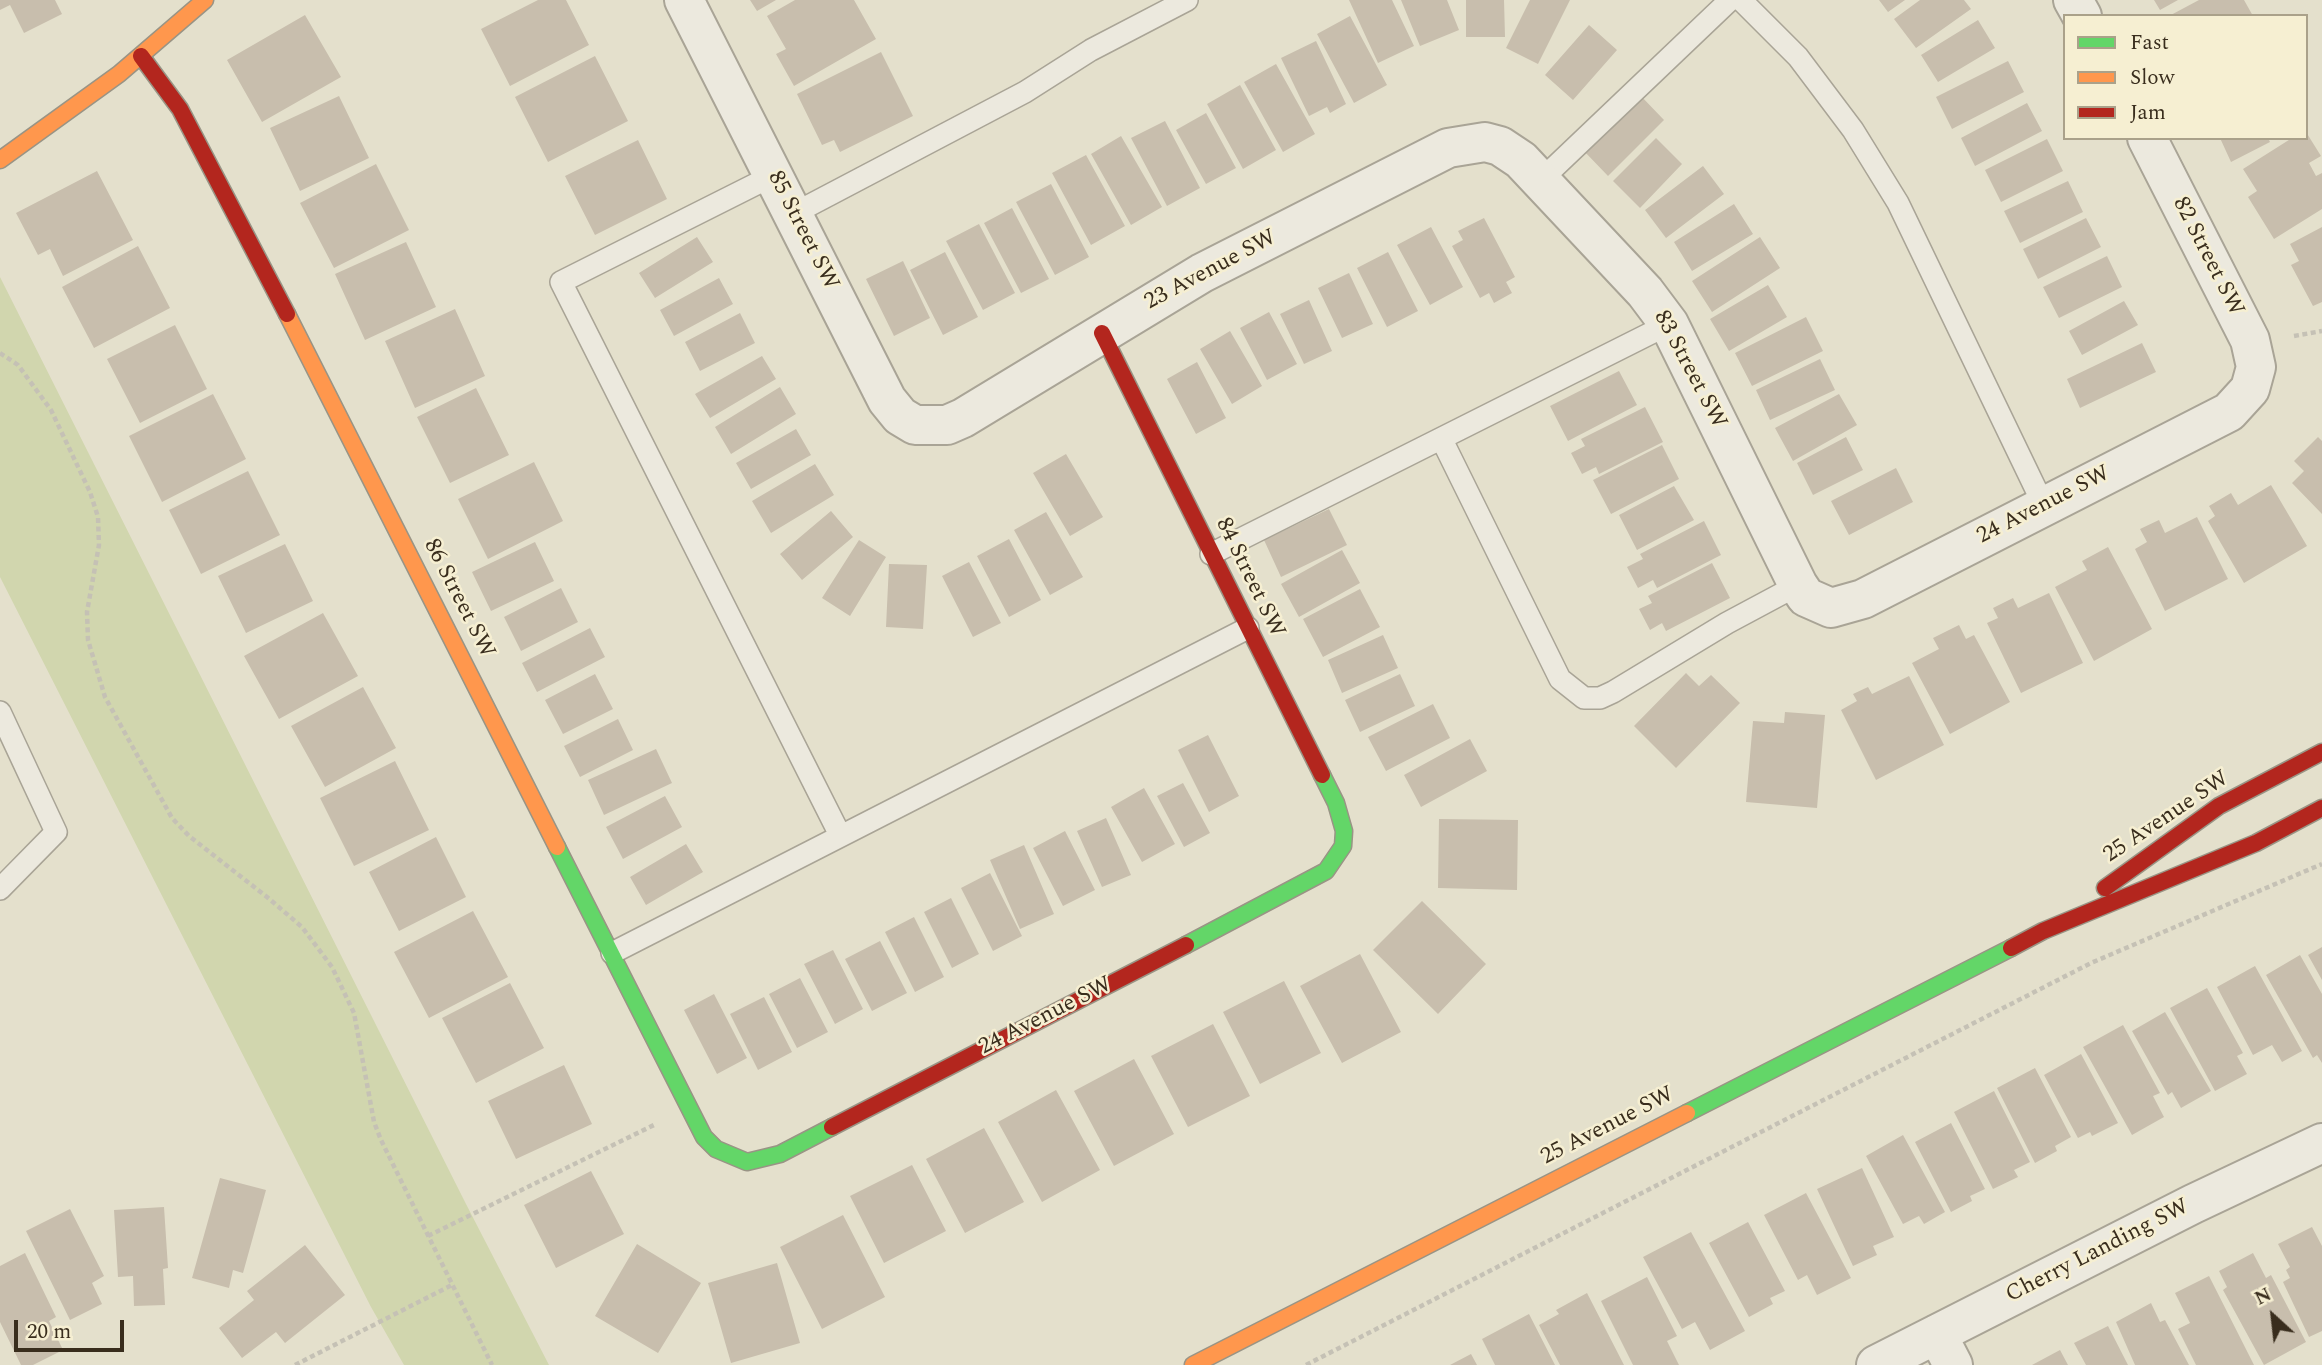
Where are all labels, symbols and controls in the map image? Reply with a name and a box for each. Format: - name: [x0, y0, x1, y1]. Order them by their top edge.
- legend: [2063, 14, 2308, 140]
- text: Fast: [2130, 27, 2169, 59]
- text: Slow: [2130, 62, 2174, 94]
- text: Jam: [2130, 97, 2166, 129]
- street label: 85 Street SW: [760, 167, 844, 295]
- street label: 82 Street SW: [2165, 193, 2249, 321]
- street label: 23 Avenue SW: [1140, 225, 1282, 317]
- street label: 83 Street SW: [1646, 306, 1732, 434]
- street label: 24 Avenue SW: [1973, 461, 2115, 551]
- street label: 84 Street SW: [1208, 514, 1290, 642]
- street label: 86 Street SW: [416, 535, 500, 663]
- street label: 25 Avenue SW: [2099, 766, 2235, 870]
- street label: 24 Avenue SW: [975, 972, 1117, 1062]
- street label: 25 Avenue SW: [1537, 1082, 1679, 1172]
- street label: Cherry Landing SW: [2002, 1194, 2194, 1310]
- text: N: [2250, 1280, 2277, 1313]
- north arrow: [2238, 1281, 2308, 1351]
- scale bar: [18, 1306, 128, 1350]
- text: 20 m: [27, 1316, 71, 1348]

